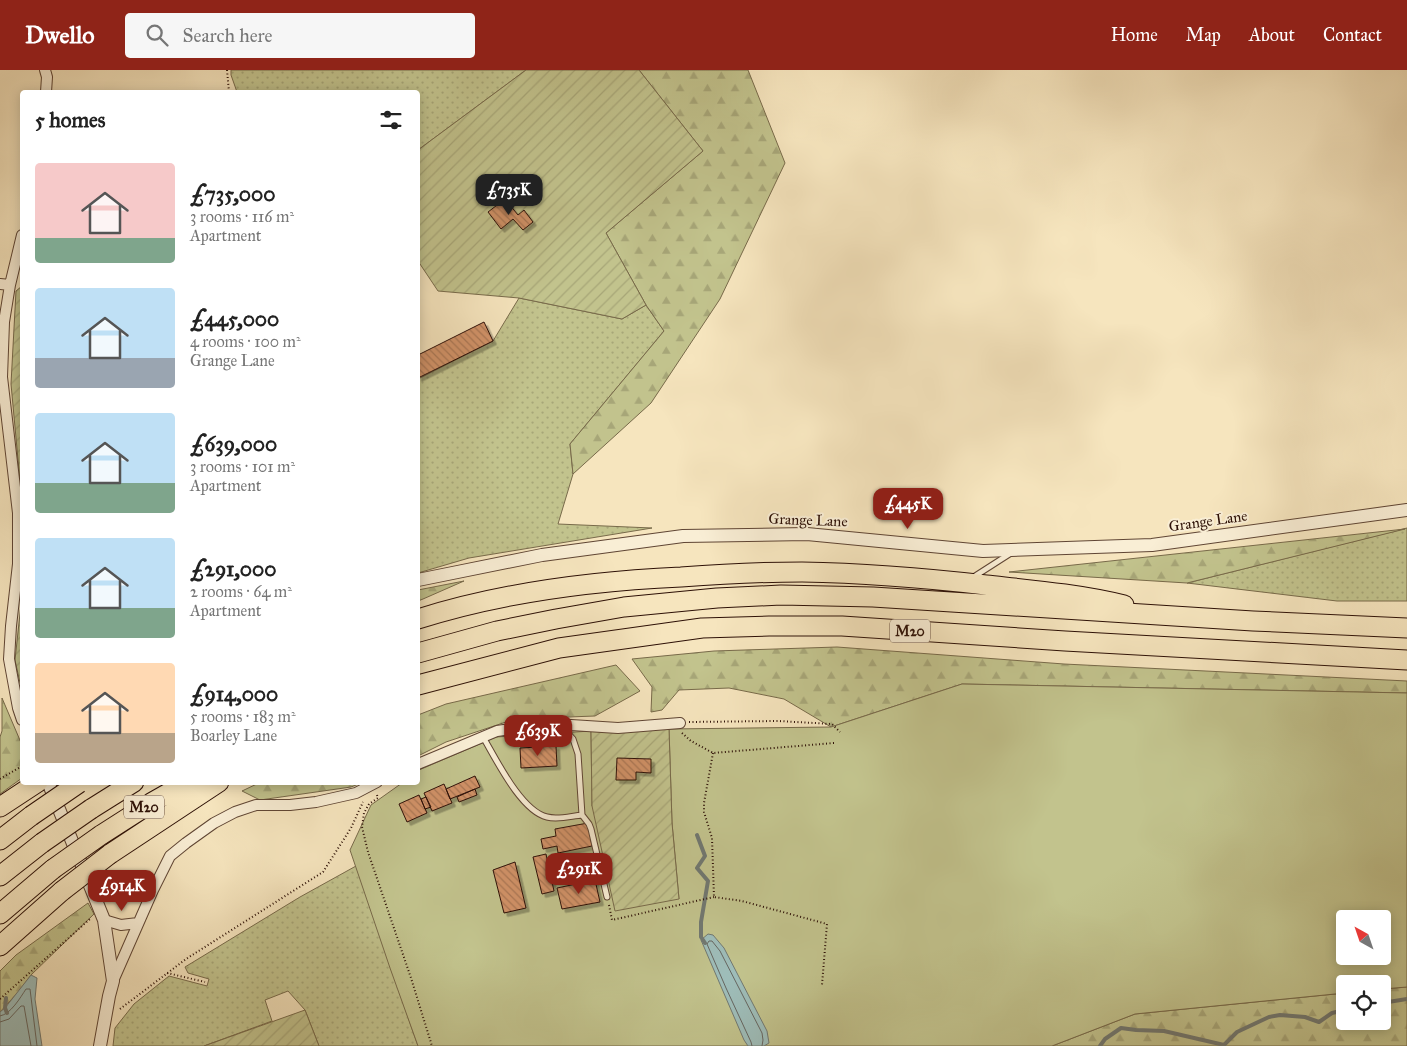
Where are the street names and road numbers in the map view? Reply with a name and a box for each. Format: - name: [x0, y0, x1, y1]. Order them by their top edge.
- street label: Grange Lane: [1167, 507, 1249, 535]
- street label: Grange Lane: [768, 510, 848, 530]
- road number: M20: [890, 620, 930, 642]
- road number: M20: [124, 796, 164, 819]

